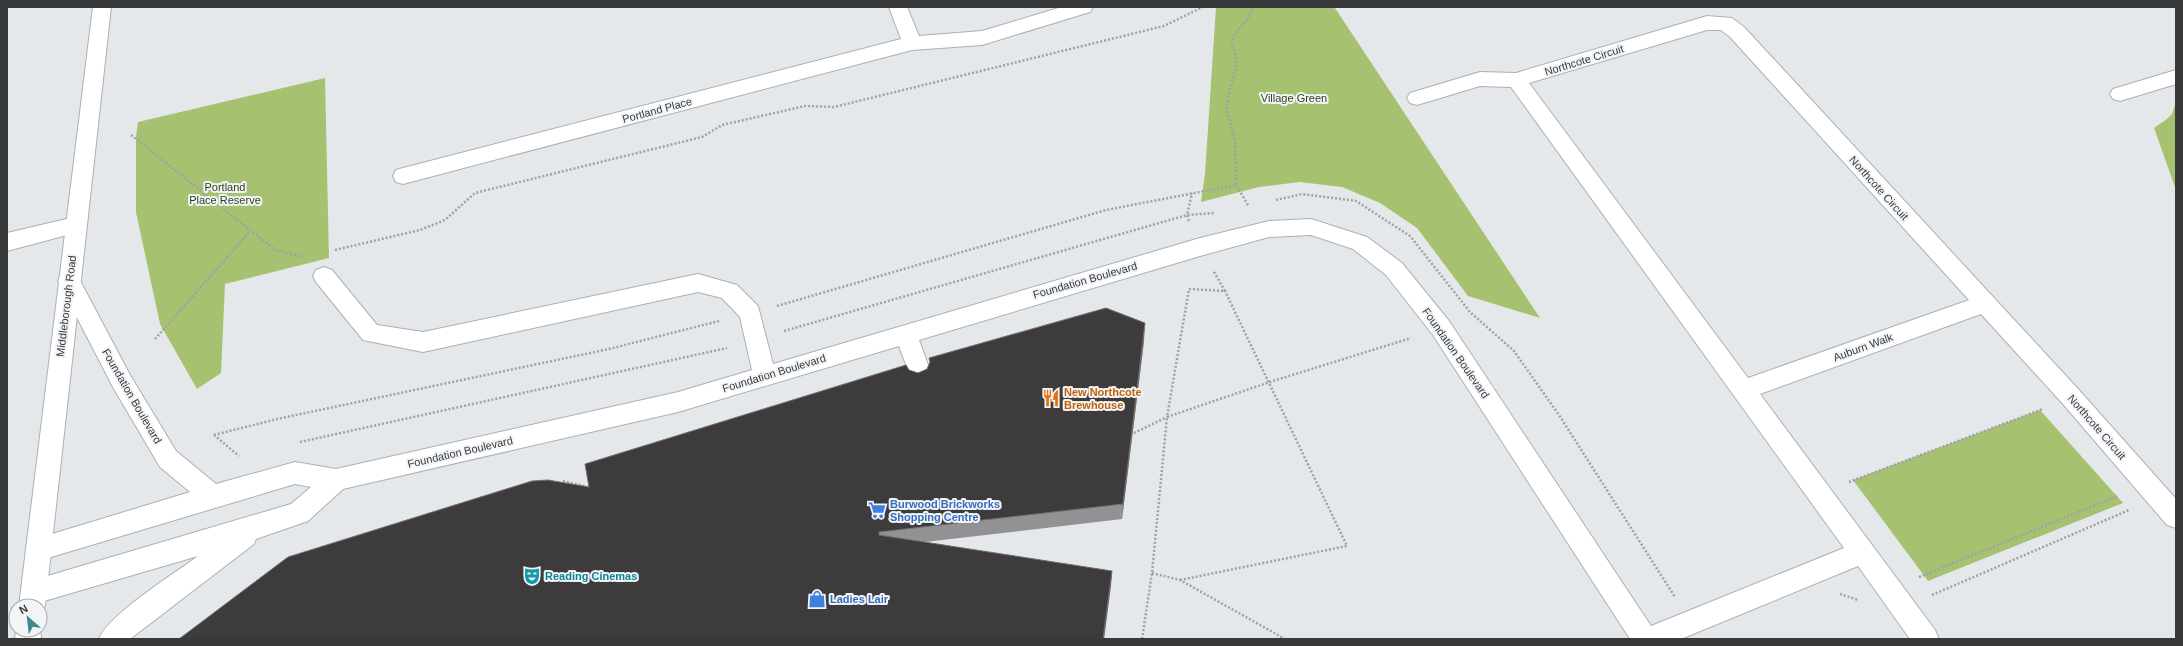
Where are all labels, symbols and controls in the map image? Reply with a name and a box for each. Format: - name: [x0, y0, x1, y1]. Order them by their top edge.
- street label: Northcote Circuit: [1543, 42, 1625, 78]
- park label: Village Green: [1261, 92, 1327, 104]
- street label: Portland Place: [621, 95, 693, 125]
- street label: Northcote Circuit: [1847, 154, 1911, 222]
- park label: Portland Place Reserve: [189, 181, 261, 206]
- street label: Middleborough Road: [54, 255, 78, 357]
- street label: Foundation Boulevard: [1032, 259, 1138, 301]
- street label: Foundation Boulevard: [1420, 305, 1492, 401]
- street label: Auburn Walk: [1832, 330, 1895, 363]
- street label: Foundation Boulevard: [100, 346, 164, 446]
- street label: Foundation Boulevard: [721, 352, 827, 394]
- place label: New Northcote Brewhouse: [1064, 386, 1142, 411]
- restaurant icon: New Northcote Brewhouse: [1041, 388, 1061, 408]
- street label: Northcote Circuit: [2066, 392, 2128, 462]
- street label: Foundation Boulevard: [406, 434, 514, 470]
- place label: Burwood Brickworks Shopping Centre: [890, 498, 1000, 523]
- supermarket icon: Burwood Brickworks Shopping Centre: [867, 500, 887, 520]
- theatre icon: Reading Cinemas: [522, 566, 542, 586]
- place label: Reading Cinemas: [545, 570, 637, 582]
- shop icon: Ladies Lair: [807, 589, 827, 609]
- place label: Ladies Lair: [830, 593, 889, 605]
- north arrow: [8, 598, 48, 638]
- text: N: [17, 602, 30, 616]

